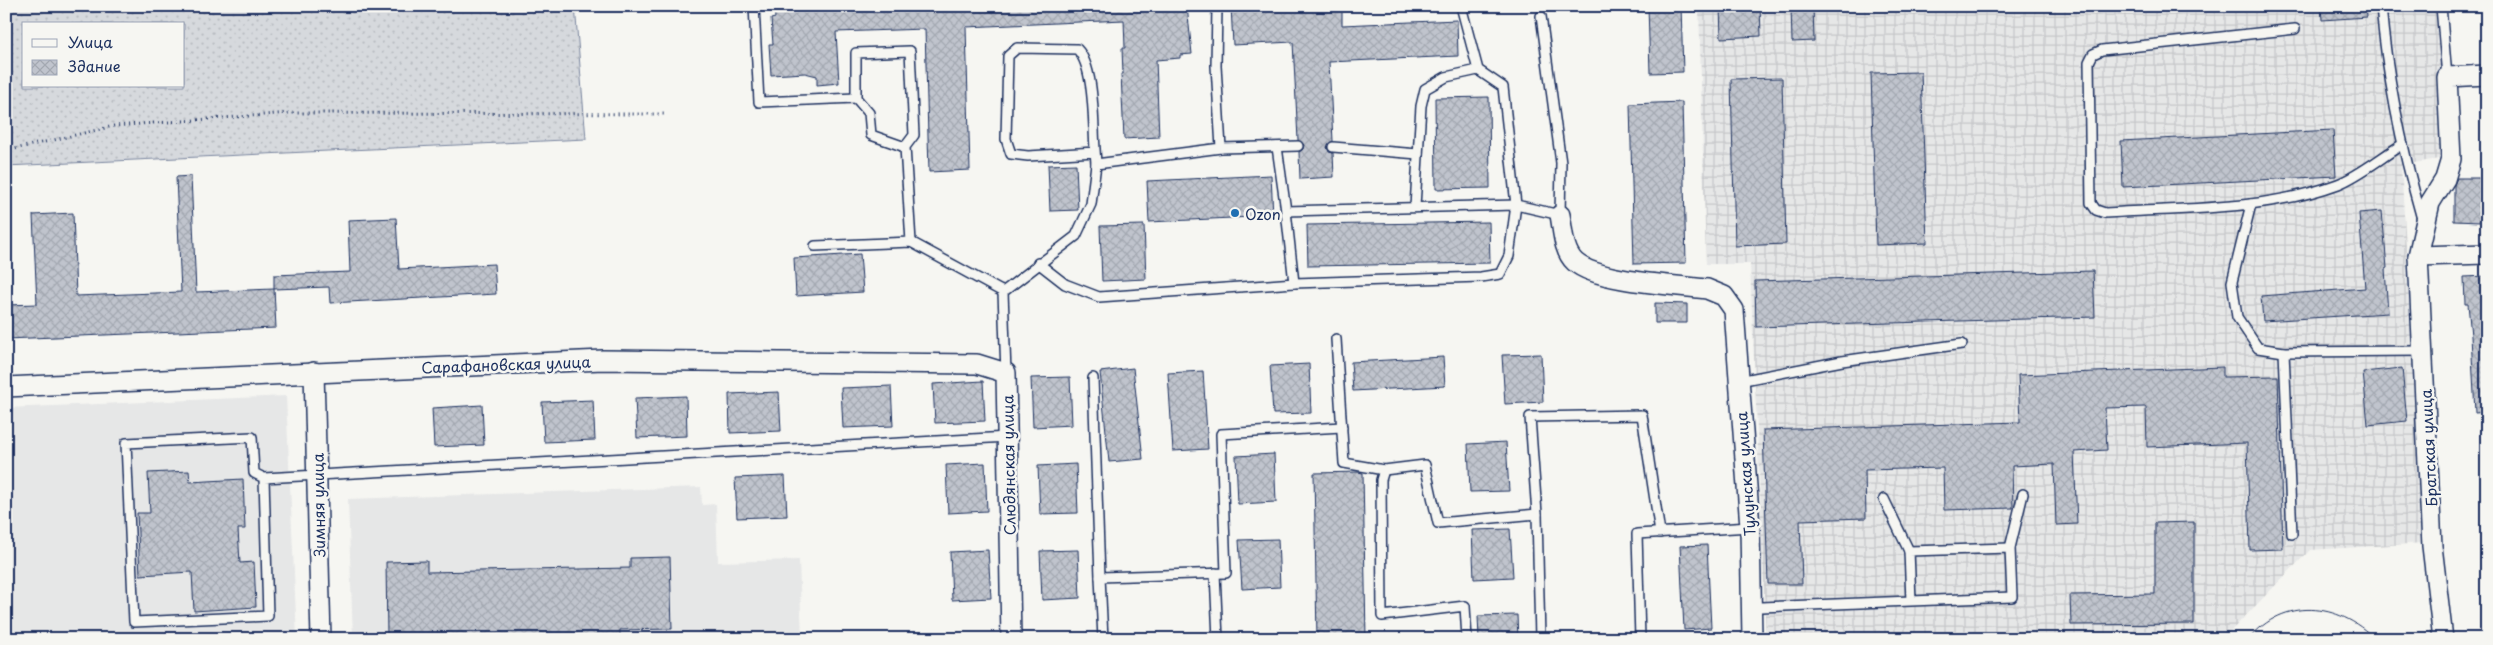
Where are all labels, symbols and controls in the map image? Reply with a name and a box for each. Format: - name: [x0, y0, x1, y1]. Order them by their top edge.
- legend: [22, 22, 185, 88]
- text: Улица: [68, 30, 113, 53]
- text: Здание: [68, 54, 121, 77]
- place label: Ozon: [1245, 202, 1281, 225]
- marker: Ozon: [1229, 207, 1241, 219]
- street label: Сарафановская улица: [421, 350, 592, 378]
- street label: Братская улица: [2413, 388, 2443, 508]
- street label: Слюдянская улица: [995, 394, 1021, 535]
- street label: Тулунская улица: [1729, 410, 1761, 537]
- street label: Зимняя улица: [306, 452, 330, 557]

